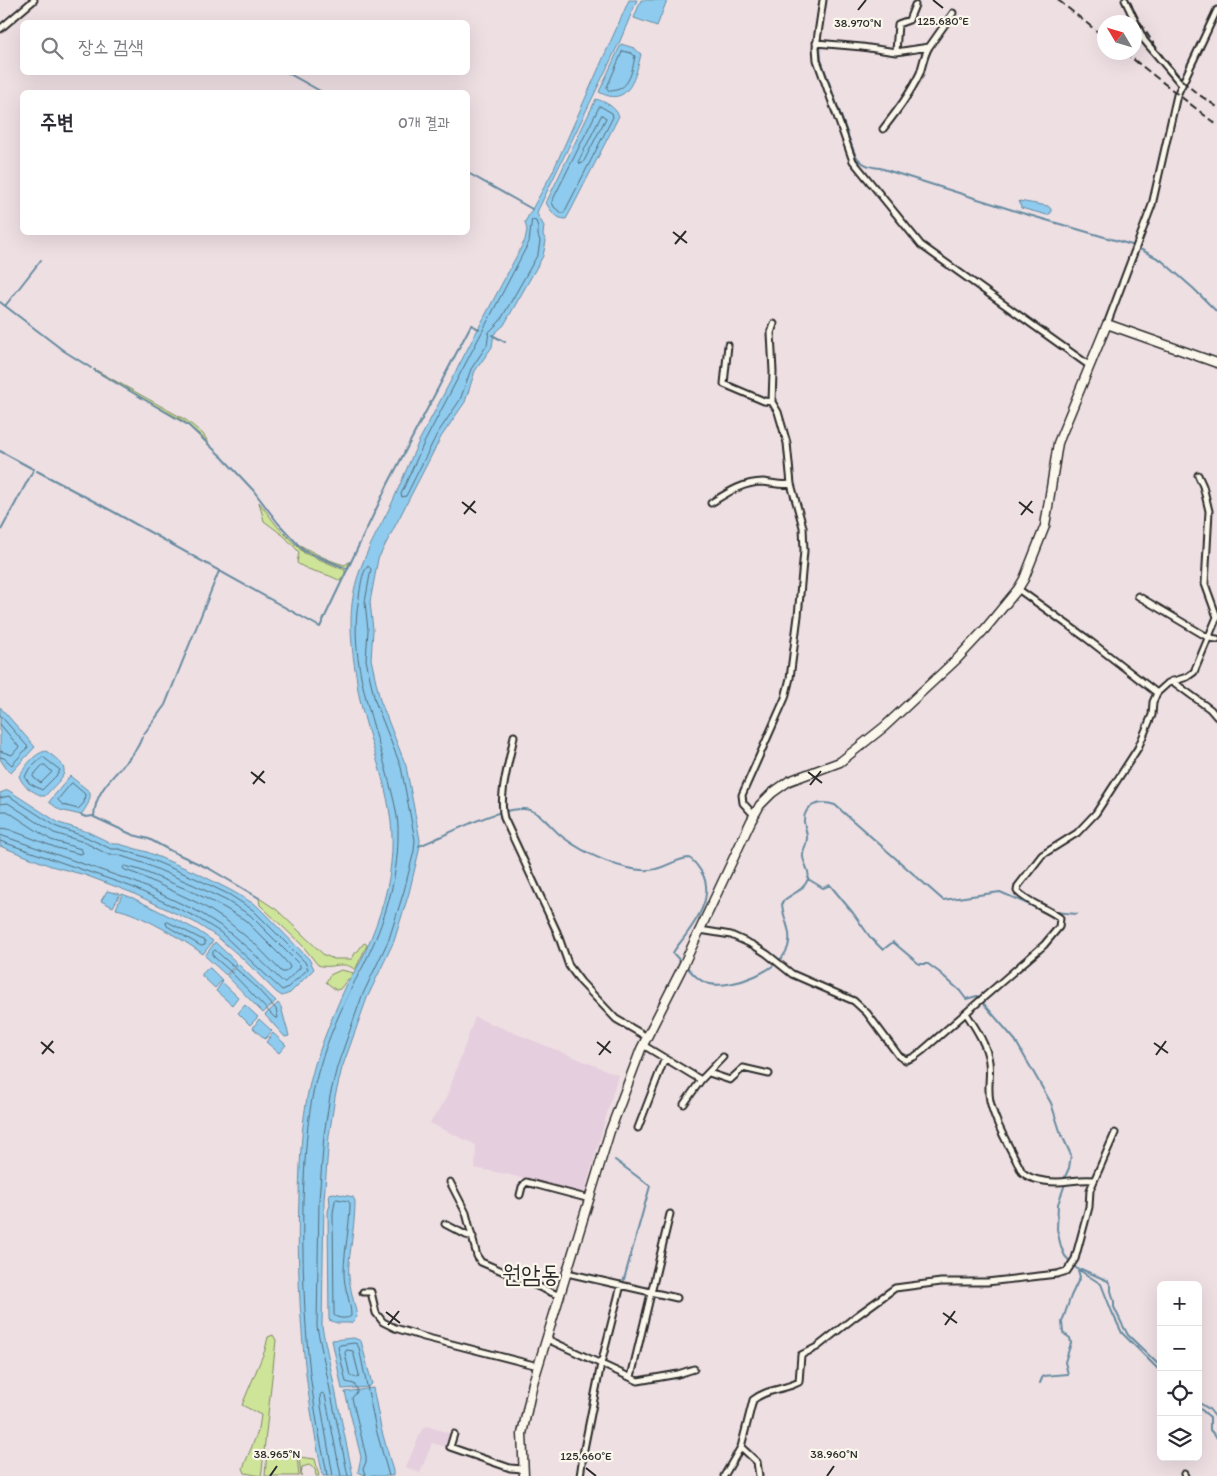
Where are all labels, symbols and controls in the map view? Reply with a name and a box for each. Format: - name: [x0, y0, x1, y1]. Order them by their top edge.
- text: 125.680°E: [917, 14, 969, 28]
- north arrow: [1097, 15, 1142, 60]
- text: 38.970°N: [834, 16, 882, 30]
- search box: [20, 20, 470, 75]
- icon: search: [38, 34, 66, 62]
- text: 장소 검색: [78, 35, 143, 58]
- text: 주변: [40, 109, 74, 134]
- text: 0개 결과: [398, 113, 450, 132]
- district label: 원암동: [502, 1259, 560, 1288]
- map controls: [1157, 1281, 1202, 1461]
- button: +: [1157, 1281, 1202, 1326]
- button: −: [1157, 1326, 1202, 1371]
- button: locate: [1157, 1371, 1202, 1416]
- button: layers: [1157, 1416, 1202, 1461]
- text: 38.965°N: [254, 1447, 300, 1461]
- text: 38.960°N: [810, 1447, 858, 1461]
- text: 125.660°E: [560, 1449, 612, 1463]

